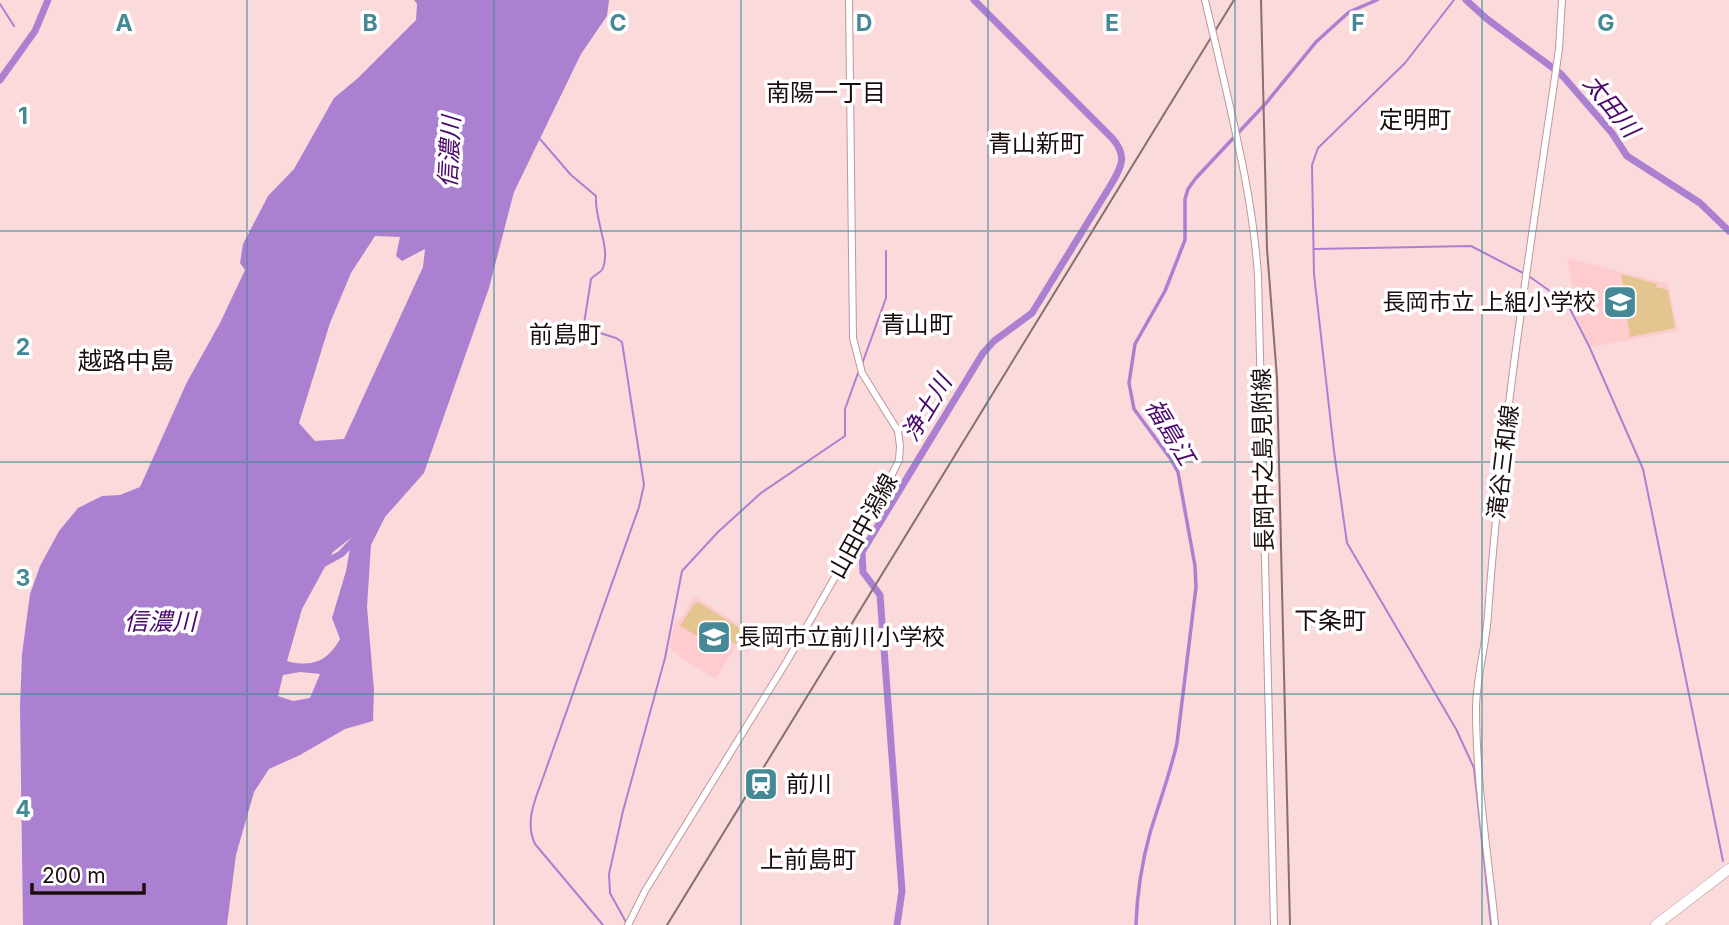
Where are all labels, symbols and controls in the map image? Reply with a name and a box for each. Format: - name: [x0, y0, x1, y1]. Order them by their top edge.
- text: A: [115, 9, 133, 37]
- text: B: [362, 9, 378, 37]
- text: C: [609, 9, 627, 37]
- text: D: [856, 9, 872, 37]
- text: E: [1105, 9, 1119, 37]
- text: F: [1351, 9, 1365, 37]
- text: G: [1597, 9, 1615, 37]
- water label: 太田川: [1577, 69, 1647, 145]
- district label: 南陽一丁目: [766, 78, 886, 107]
- text: 1: [18, 102, 28, 130]
- district label: 定明町: [1379, 105, 1451, 134]
- water label: 信濃川: [433, 112, 466, 189]
- district label: 青山新町: [988, 129, 1084, 158]
- school or university icon: 長岡市立 上組小学校: [1601, 283, 1639, 321]
- place label: 長岡市立 上組小学校: [1383, 288, 1596, 316]
- district label: 青山町: [881, 310, 953, 339]
- district label: 前島町: [529, 320, 601, 349]
- text: 2: [16, 333, 30, 361]
- district label: 越路中島: [78, 346, 174, 375]
- water label: 浄土川: [896, 367, 959, 446]
- street label: 長岡中之島見附線: [1247, 368, 1279, 552]
- water label: 福島江: [1139, 393, 1203, 473]
- street label: 滝谷三和線: [1482, 403, 1524, 521]
- street label: 山田中潟線: [823, 469, 903, 583]
- text: 3: [16, 564, 30, 592]
- district label: 下条町: [1294, 606, 1366, 635]
- water label: 信濃川: [124, 607, 199, 636]
- school or university icon: 長岡市立前川小学校: [695, 618, 733, 656]
- place label: 長岡市立前川小学校: [738, 623, 945, 651]
- station icon: 前川: [742, 765, 780, 803]
- place label: 前川: [786, 770, 832, 798]
- text: 4: [15, 795, 31, 823]
- district label: 上前島町: [760, 845, 856, 874]
- scale bar: [32, 852, 144, 896]
- text: 200 m: [42, 863, 106, 888]

